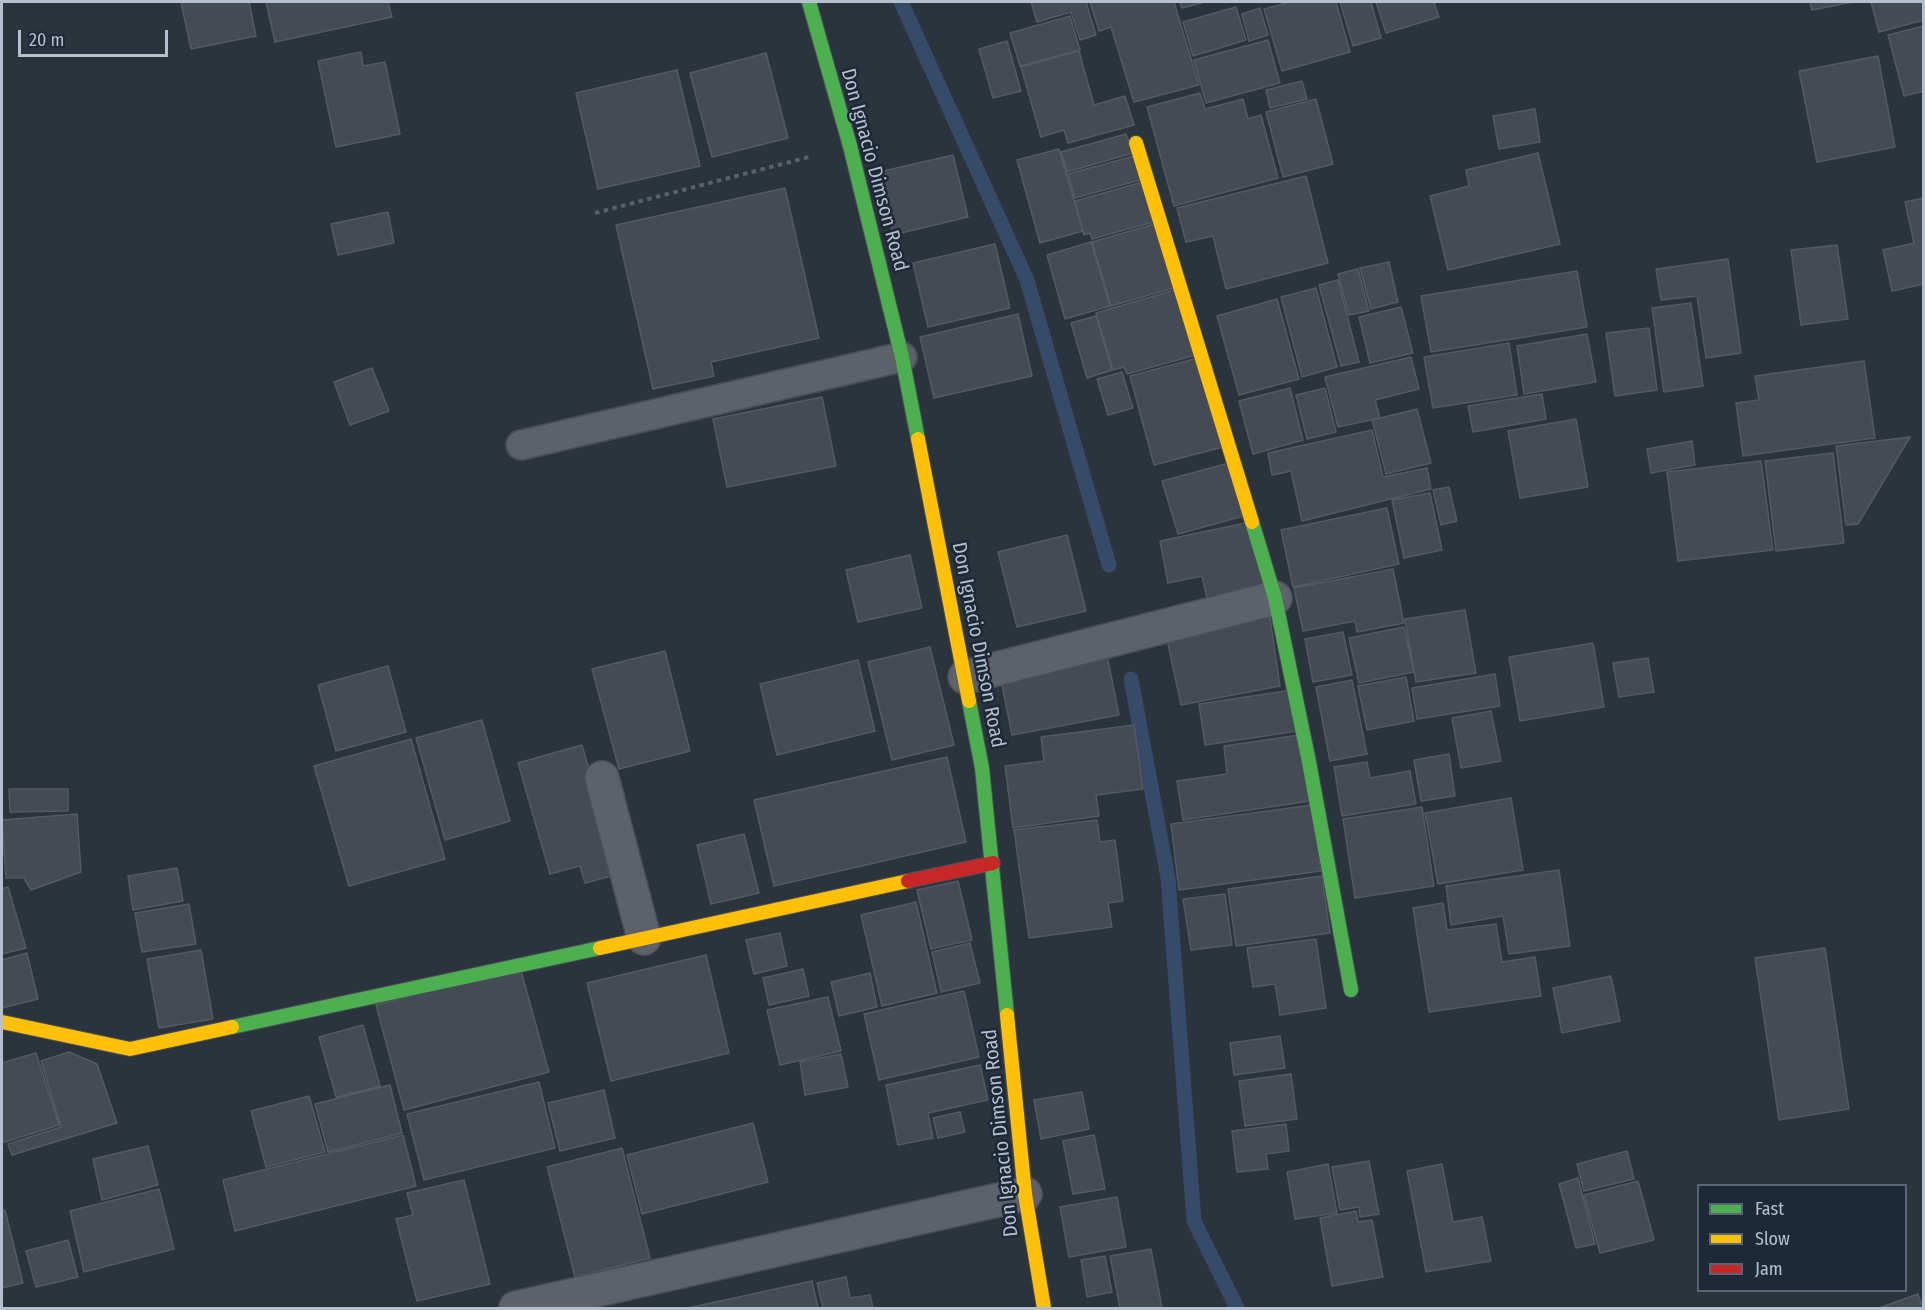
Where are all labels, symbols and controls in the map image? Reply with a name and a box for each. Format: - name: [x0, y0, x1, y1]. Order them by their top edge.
- scale bar: [21, 18, 171, 56]
- text: 20 m: [29, 29, 64, 51]
- street label: Don Ignacio Dimson Road: [835, 66, 913, 274]
- street label: Don Ignacio Dimson Road: [946, 540, 1010, 750]
- street label: Don Ignacio Dimson Road: [978, 1028, 1024, 1238]
- legend: [1697, 1184, 1907, 1292]
- text: Fast: [1755, 1198, 1784, 1220]
- text: Slow: [1755, 1228, 1790, 1250]
- text: Jam: [1755, 1258, 1783, 1280]

